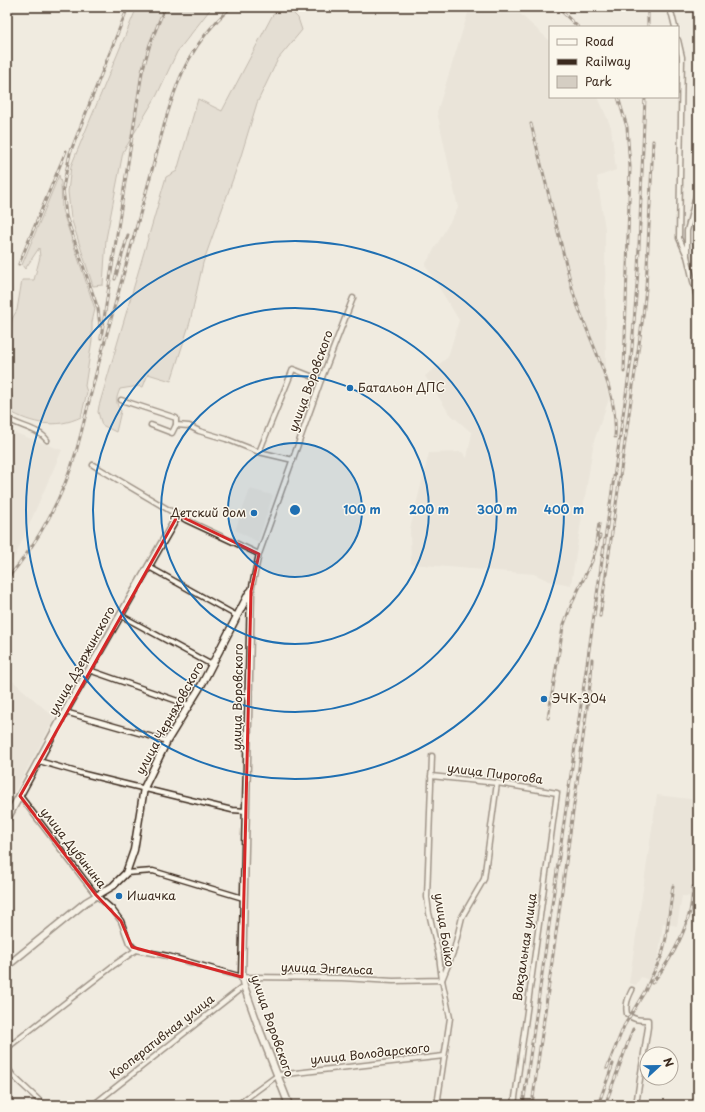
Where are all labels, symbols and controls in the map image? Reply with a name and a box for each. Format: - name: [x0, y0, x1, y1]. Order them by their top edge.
- legend: [549, 26, 679, 98]
- text: Road: [585, 32, 614, 50]
- text: Railway: [585, 52, 631, 70]
- text: Park: [585, 72, 612, 90]
- street label: улица Воровского: [283, 327, 337, 434]
- place label: Батальон ДПС: [358, 378, 445, 396]
- marker: Батальон ДПС: [345, 383, 355, 393]
- text: 100 m: [343, 500, 381, 518]
- text: 200 m: [409, 500, 449, 518]
- text: 300 m: [477, 500, 517, 518]
- text: 400 m: [544, 500, 584, 518]
- place label: Детский дом: [170, 503, 246, 521]
- centre of rings: [288, 503, 302, 517]
- marker: Детский дом: [249, 508, 259, 518]
- street label: улица Дзержинского: [44, 602, 119, 719]
- street label: улица Воровского: [227, 643, 247, 751]
- street label: улица Черняховского: [131, 658, 208, 777]
- place label: ЭЧК-304: [551, 689, 607, 707]
- marker: ЭЧК-304: [539, 694, 549, 704]
- street label: улица Пирогова: [446, 758, 545, 788]
- street label: улица Дубинина: [36, 803, 111, 892]
- place label: Ишачка: [127, 886, 176, 904]
- marker: Ишачка: [114, 891, 124, 901]
- street label: Вокзальная улица: [508, 891, 541, 1002]
- street label: улица Бойко: [430, 892, 460, 968]
- street label: улица Энгельса: [281, 957, 374, 979]
- street label: улица Воровского: [247, 972, 299, 1079]
- street label: Кооперативная улица: [105, 989, 218, 1083]
- street label: улица Володарского: [309, 1038, 431, 1068]
- north arrow: [639, 1046, 679, 1086]
- text: N: [659, 1055, 678, 1070]

